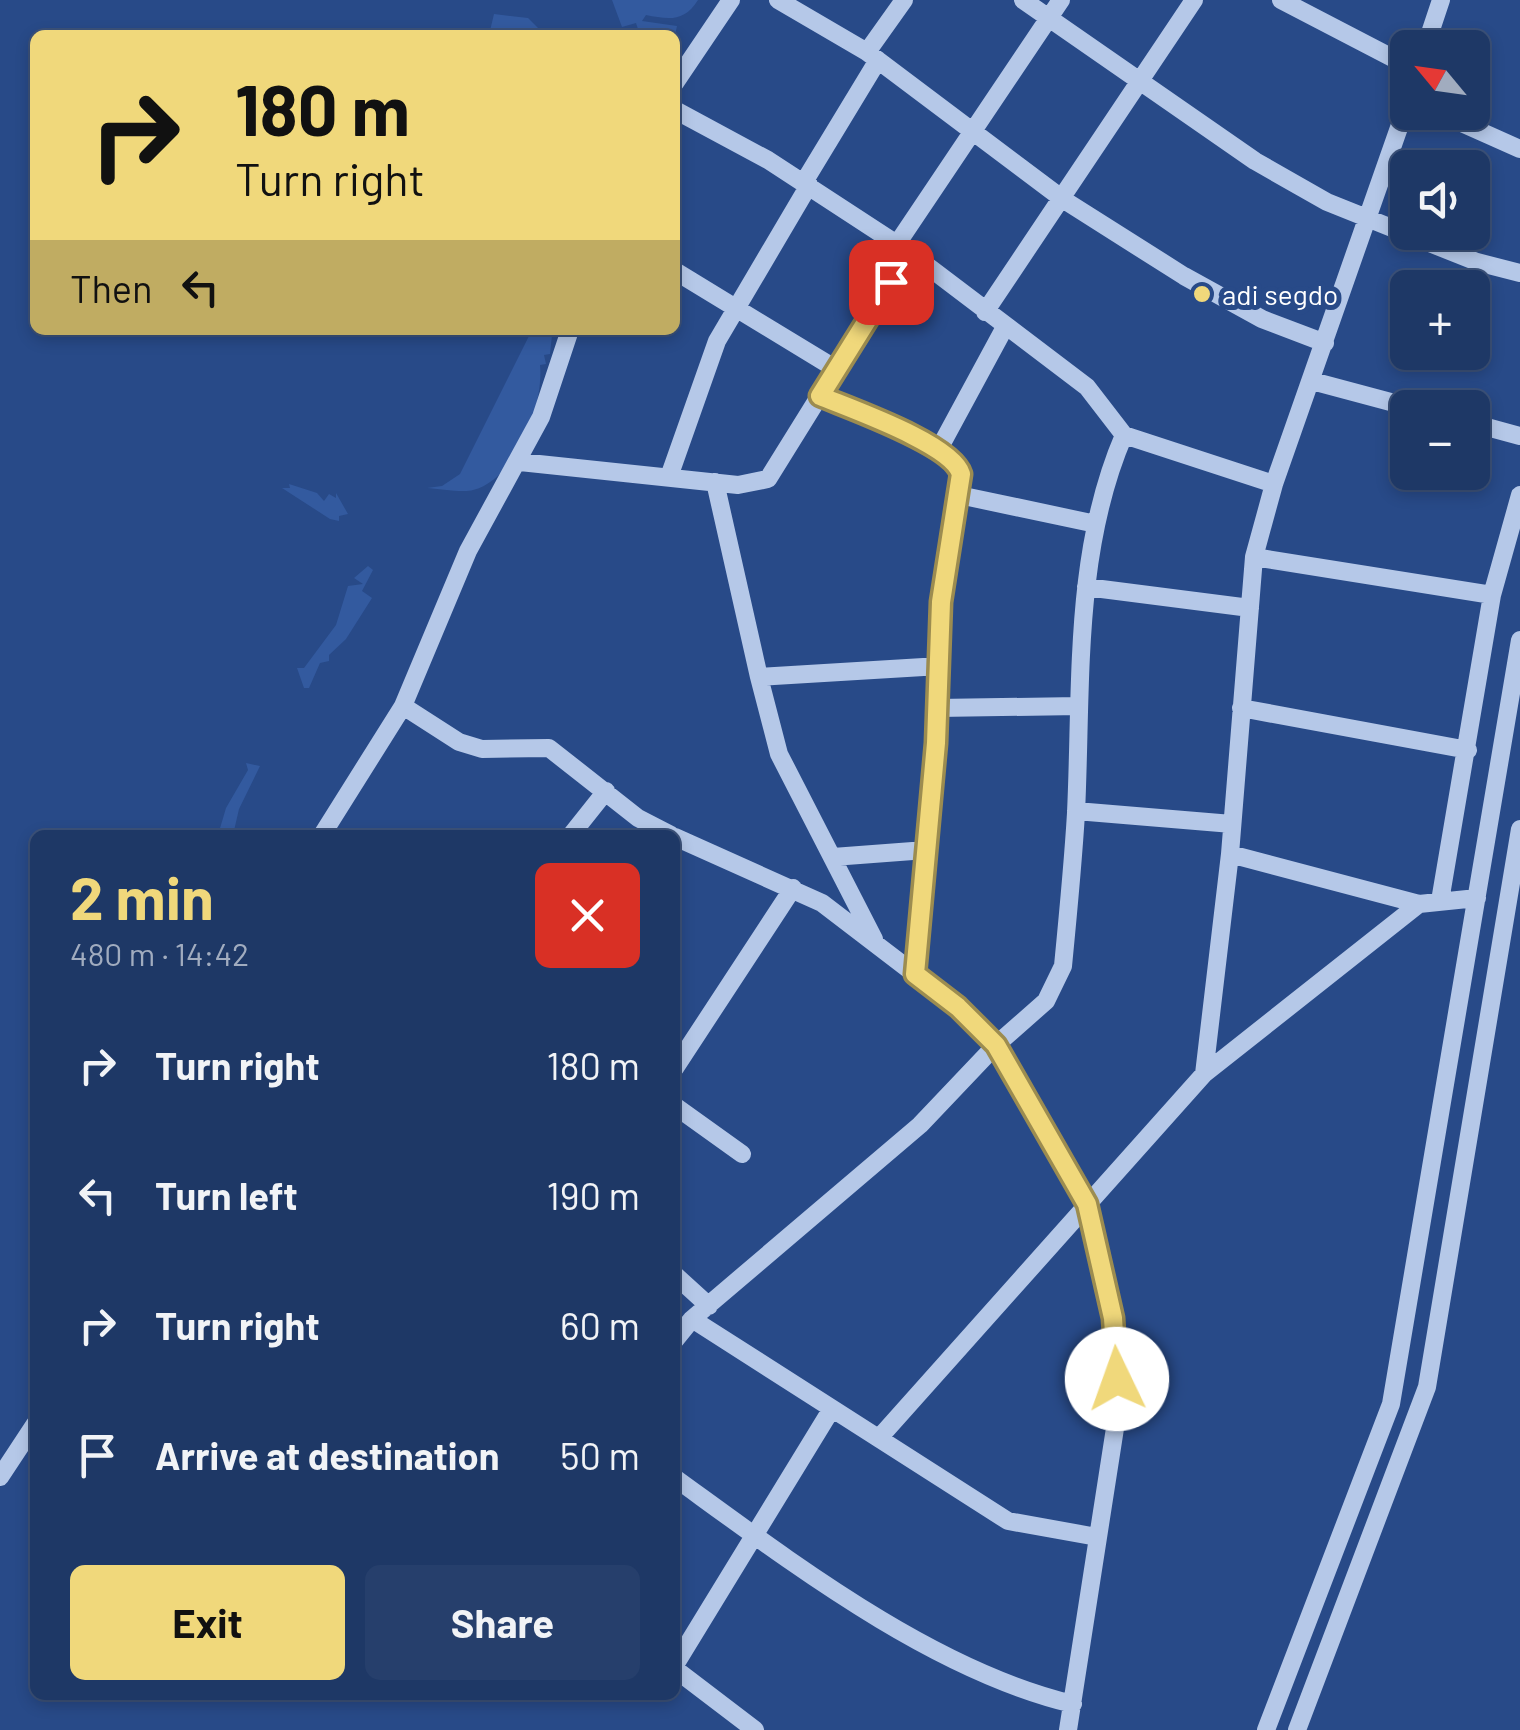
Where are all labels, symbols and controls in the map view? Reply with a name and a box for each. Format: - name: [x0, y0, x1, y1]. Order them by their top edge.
- north arrow: [1390, 30, 1490, 130]
- map controls: [1390, 30, 1490, 490]
- text: 180 m: [235, 66, 410, 150]
- icon: right: [70, 70, 200, 200]
- button: sound: [1390, 150, 1490, 250]
- text: Turn right: [235, 151, 425, 205]
- pin: [849, 240, 934, 325]
- icon: arrive: [864, 255, 919, 310]
- icon: left: [173, 260, 228, 315]
- text: Then: [70, 265, 153, 311]
- button: +: [1390, 270, 1490, 370]
- place label: adi segdo: [1222, 277, 1338, 311]
- marker: adi segdo: [1191, 283, 1213, 305]
- button: −: [1390, 390, 1490, 490]
- text: 2 min: [70, 860, 214, 932]
- button: close: [535, 863, 640, 968]
- text: 480 m · 14:42: [70, 934, 249, 972]
- icon: right: [70, 1038, 125, 1093]
- text: Turn right: [155, 1042, 320, 1088]
- text: 180 m: [546, 1042, 640, 1088]
- icon: left: [70, 1168, 125, 1223]
- text: Turn left: [155, 1172, 298, 1218]
- text: 190 m: [546, 1172, 640, 1218]
- icon: right: [70, 1298, 125, 1353]
- text: Turn right: [155, 1302, 320, 1348]
- text: 60 m: [560, 1302, 640, 1348]
- position arrow: [1065, 1327, 1169, 1431]
- icon: arrive: [70, 1428, 125, 1483]
- text: Arrive at destination: [155, 1432, 500, 1478]
- text: 50 m: [560, 1432, 640, 1478]
- button: Exit: [70, 1565, 345, 1680]
- button: Share: [365, 1565, 640, 1680]

